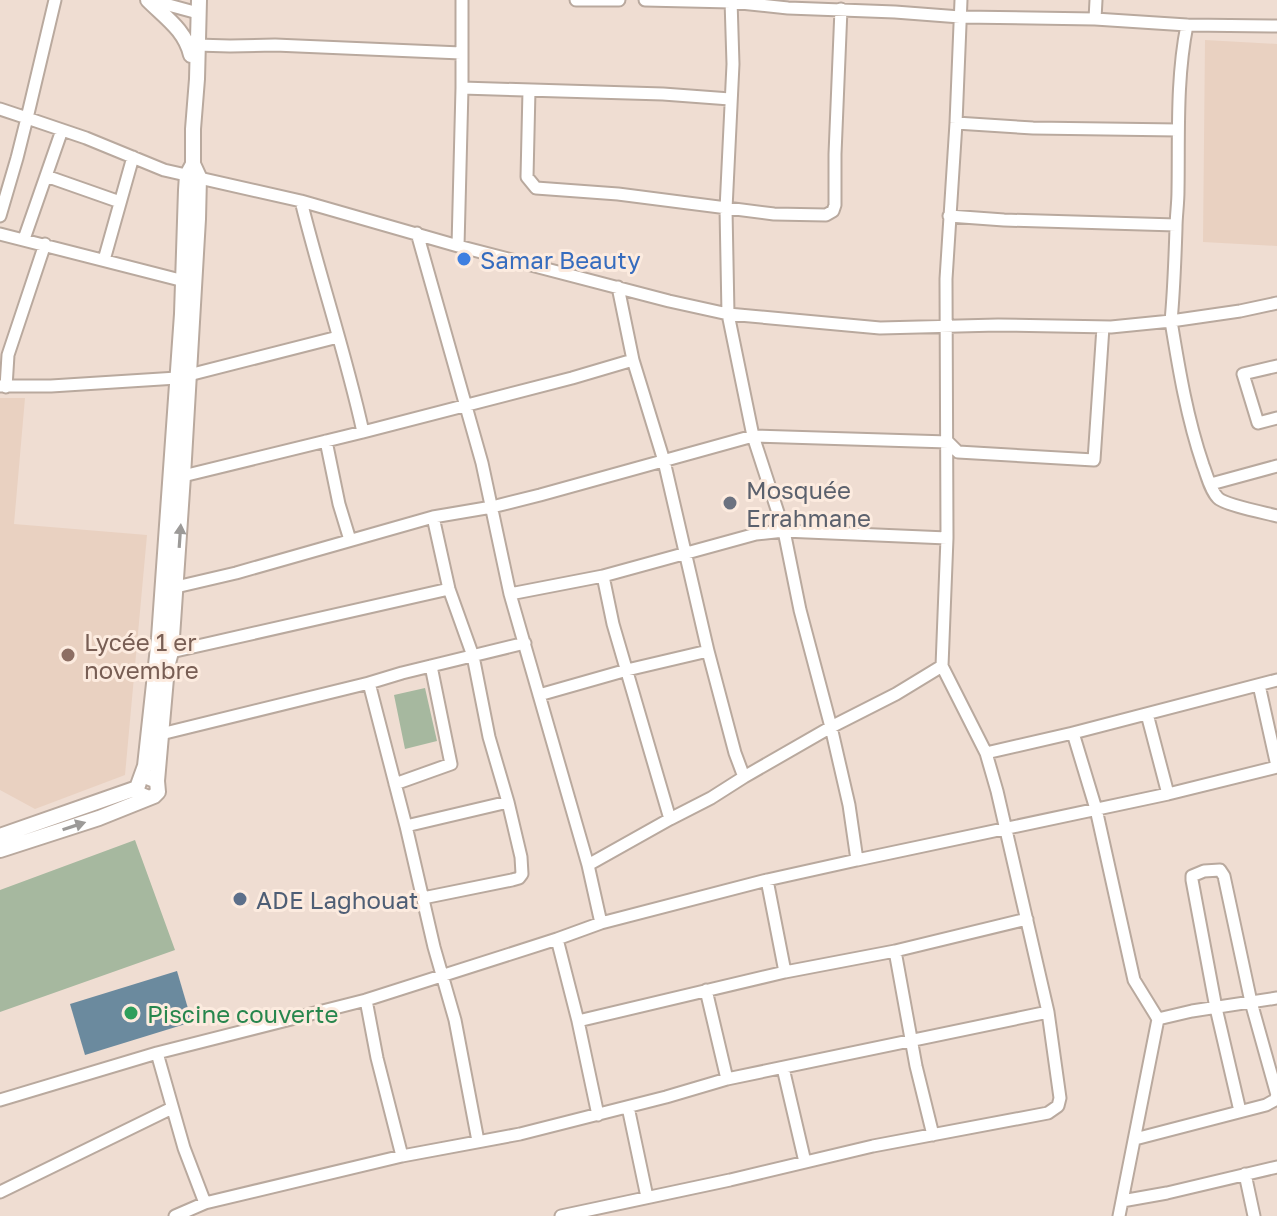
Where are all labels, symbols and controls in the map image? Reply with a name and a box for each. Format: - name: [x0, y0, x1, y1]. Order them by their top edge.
- place label: Samar Beauty: [480, 245, 641, 274]
- marker: Samar Beauty: [455, 250, 473, 268]
- place label: Mosquée Errahmane: [746, 475, 871, 532]
- marker: Mosquée Errahmane: [721, 494, 739, 512]
- one-way arrow: [174, 523, 187, 548]
- place label: Lycée 1 er novembre: [84, 627, 199, 684]
- marker: Lycée 1 er novembre: [59, 646, 77, 664]
- one-way arrow: [63, 820, 87, 832]
- place label: ADE Laghouat: [256, 885, 418, 914]
- marker: ADE Laghouat: [231, 890, 249, 908]
- place label: Piscine couverte: [147, 999, 338, 1028]
- marker: Piscine couverte: [122, 1004, 140, 1022]

